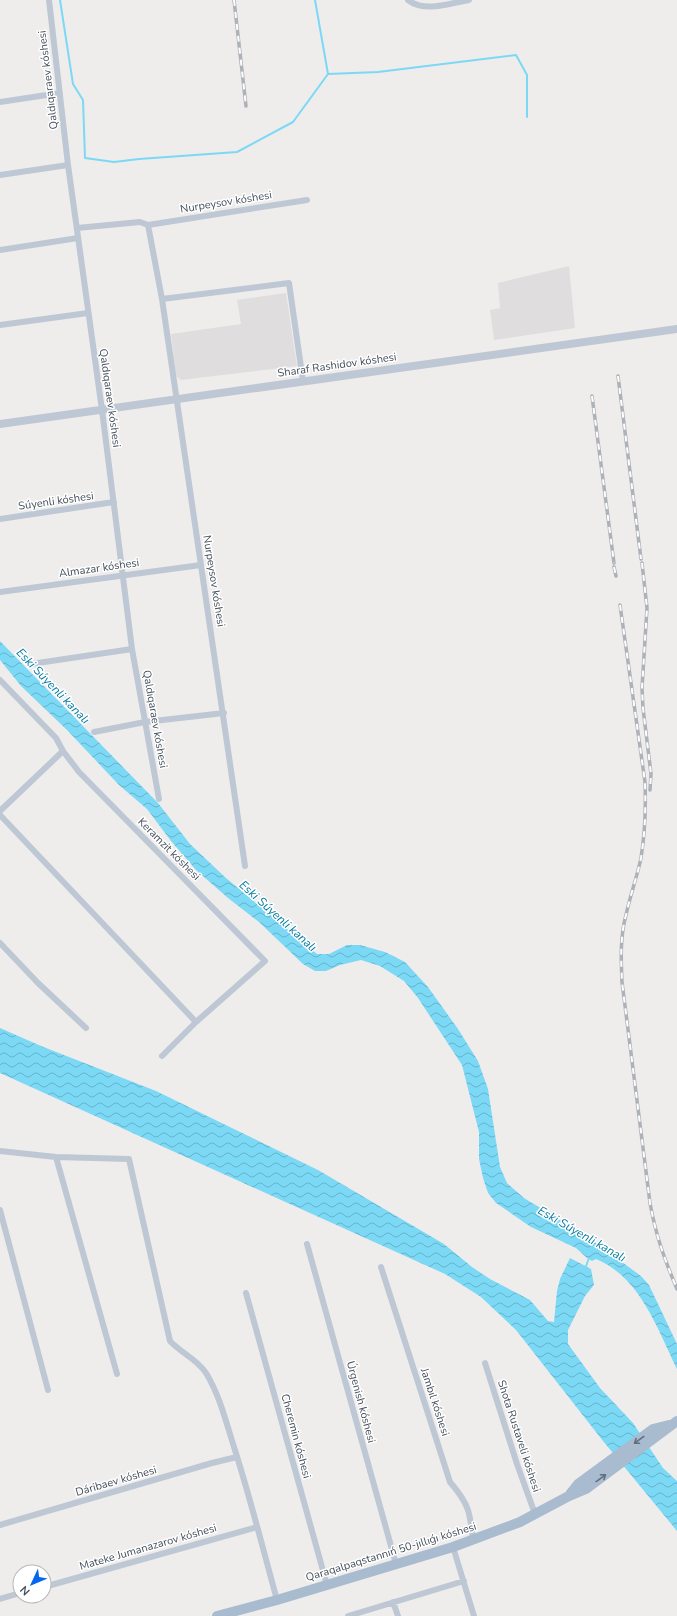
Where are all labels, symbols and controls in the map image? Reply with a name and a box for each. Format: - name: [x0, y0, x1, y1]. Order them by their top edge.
- street label: Qaldıqaraev kóshesi: [35, 30, 61, 130]
- street label: Nurpeysov kóshesi: [179, 187, 273, 217]
- street label: Qaldıqaraev kóshesi: [96, 348, 124, 448]
- street label: Sharaf Rashidov kóshesi: [277, 349, 397, 381]
- street label: Súyenli kóshesi: [17, 488, 95, 514]
- street label: Nurpeysov kóshesi: [199, 534, 229, 628]
- street label: Almazar kóshesi: [58, 555, 140, 581]
- water label: Eski Súyenli kanalı: [13, 645, 93, 727]
- street label: Qaldıqaraev kóshesi: [139, 669, 171, 769]
- street label: Keramzit kóshesi: [134, 814, 204, 884]
- water label: Eski Súyenli kanalı: [236, 877, 320, 955]
- water label: Eski Súyenli kanalı: [535, 1202, 629, 1266]
- street label: Úrgenish kóshesi: [343, 1359, 380, 1445]
- street label: Jambıl kóshesi: [417, 1365, 453, 1438]
- street label: Shota Rustaveli kóshesi: [494, 1378, 544, 1494]
- street label: Cheremin kóshesi: [277, 1392, 315, 1480]
- one-way arrow: [633, 1436, 644, 1444]
- street label: Dáribaev kóshesi: [74, 1462, 158, 1500]
- one-way arrow: [595, 1474, 606, 1482]
- street label: Qaraqalpaqstannıń 50-jıllıǵı kóshesi: [304, 1519, 478, 1585]
- street label: Mateke Jumanazarov kóshesi: [78, 1520, 218, 1574]
- north arrow: [12, 1564, 52, 1604]
- text: N: [17, 1582, 33, 1599]

